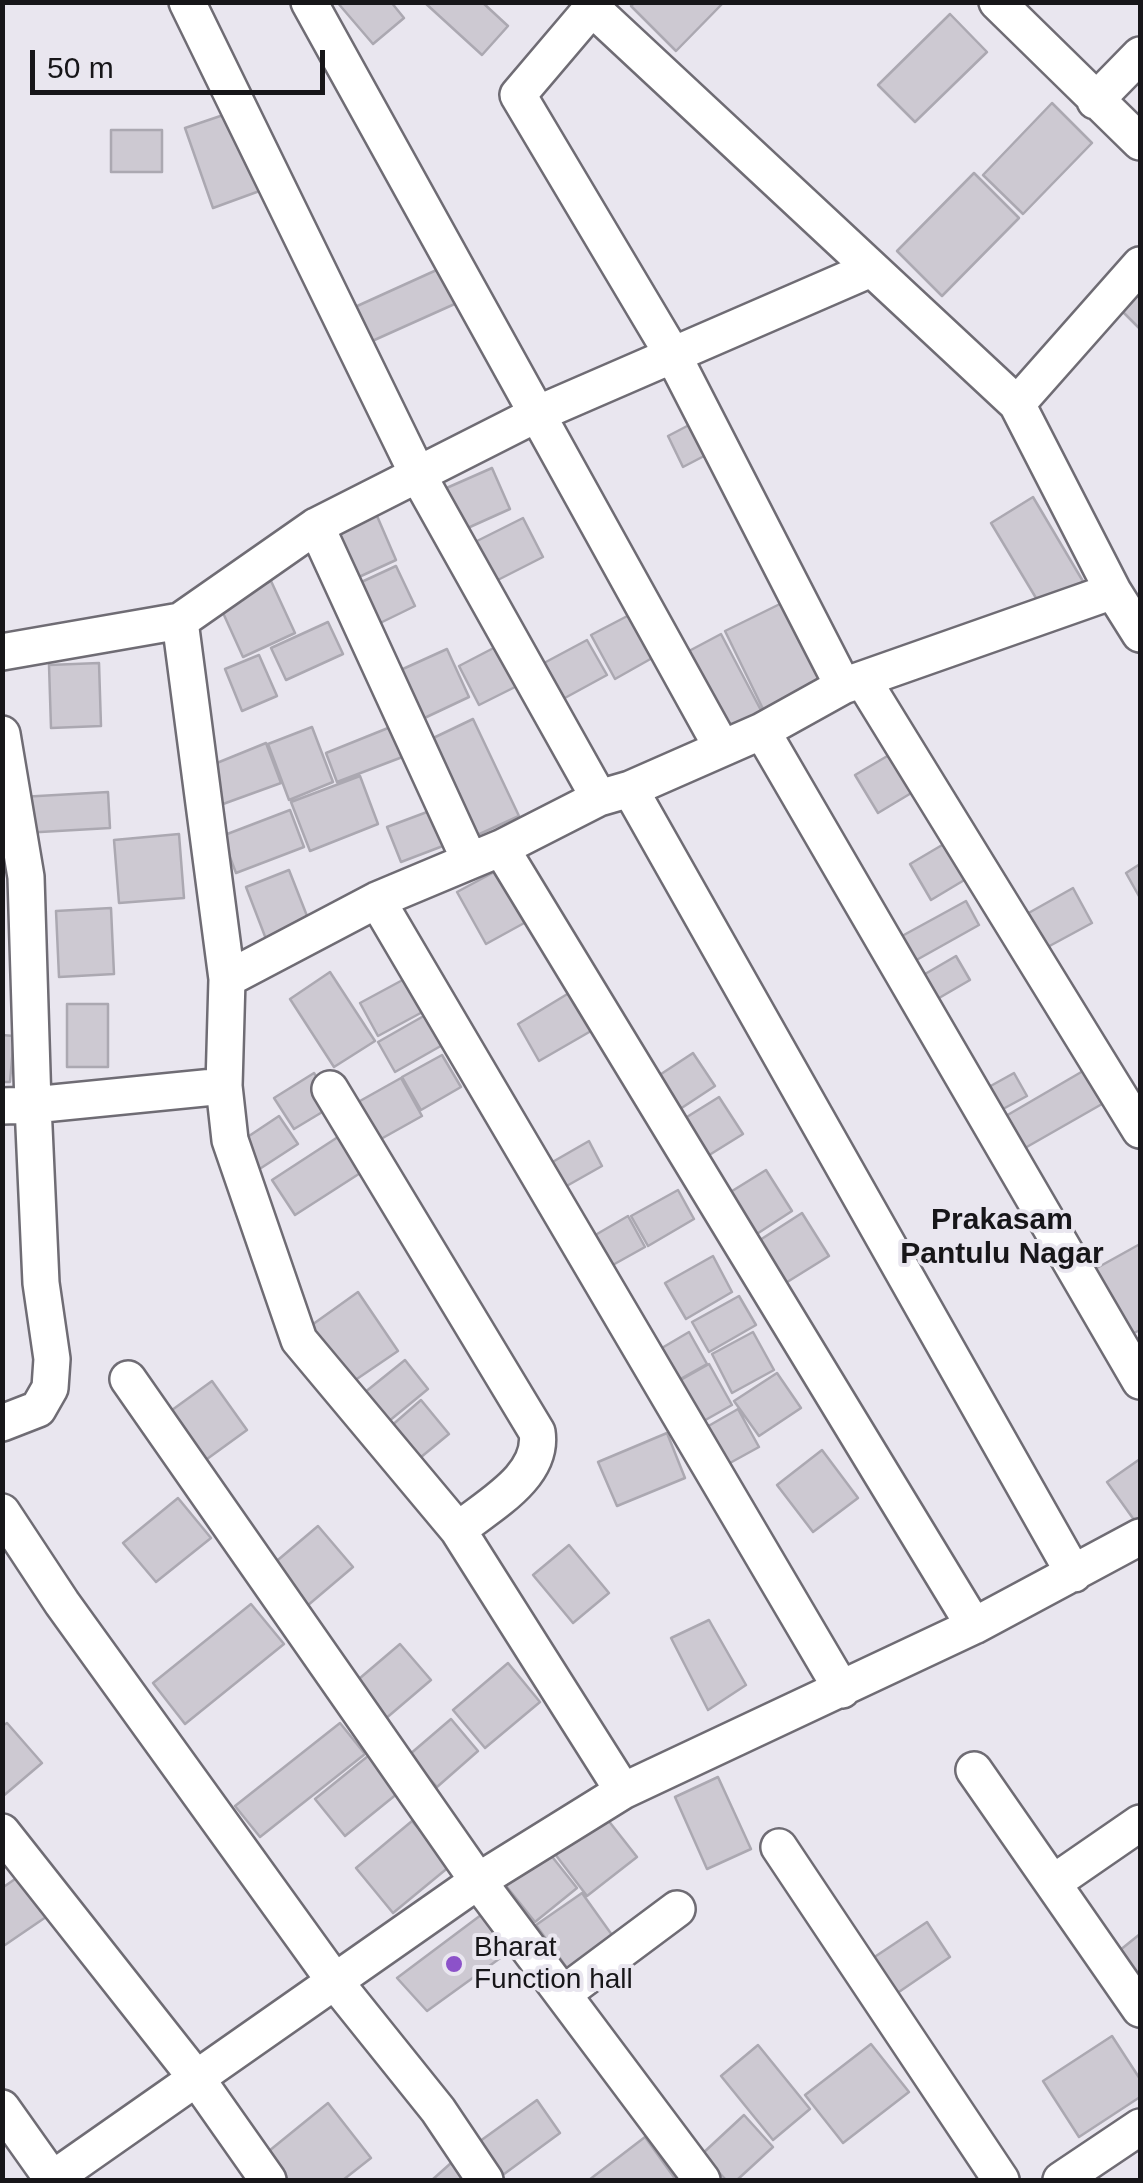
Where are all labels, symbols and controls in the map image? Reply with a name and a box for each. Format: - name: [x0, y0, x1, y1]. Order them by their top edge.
- scale bar: [35, 30, 330, 92]
- text: 50 m: [47, 51, 114, 84]
- district label: Prakasam Pantulu Nagar: [900, 1203, 1104, 1274]
- place label: Bharat Function hall: [474, 1931, 633, 1997]
- marker: Bharat Function hall: [443, 1953, 465, 1975]

